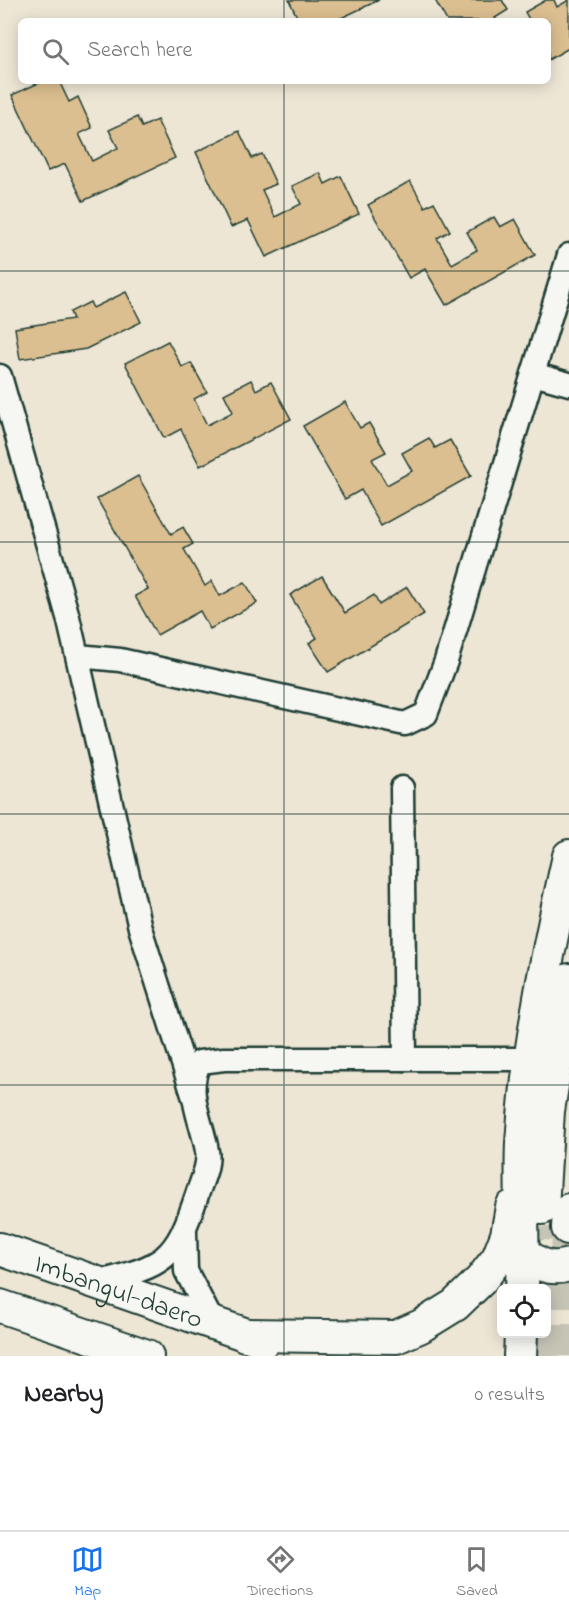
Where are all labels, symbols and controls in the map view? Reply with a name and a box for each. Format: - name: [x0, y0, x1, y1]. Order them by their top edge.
- search box: [18, 18, 551, 84]
- icon: search: [39, 35, 72, 68]
- text: Search here: [87, 35, 192, 67]
- street label: Imbangul-daero: [29, 1245, 208, 1340]
- map controls: [497, 1284, 551, 1338]
- button: locate: [497, 1284, 551, 1338]
- text: Nearby: [24, 1376, 103, 1414]
- text: 0 results: [474, 1381, 545, 1410]
- tab: Map: [71, 1543, 104, 1603]
- tab: Directions: [247, 1543, 313, 1603]
- tab: Saved: [456, 1543, 498, 1603]

